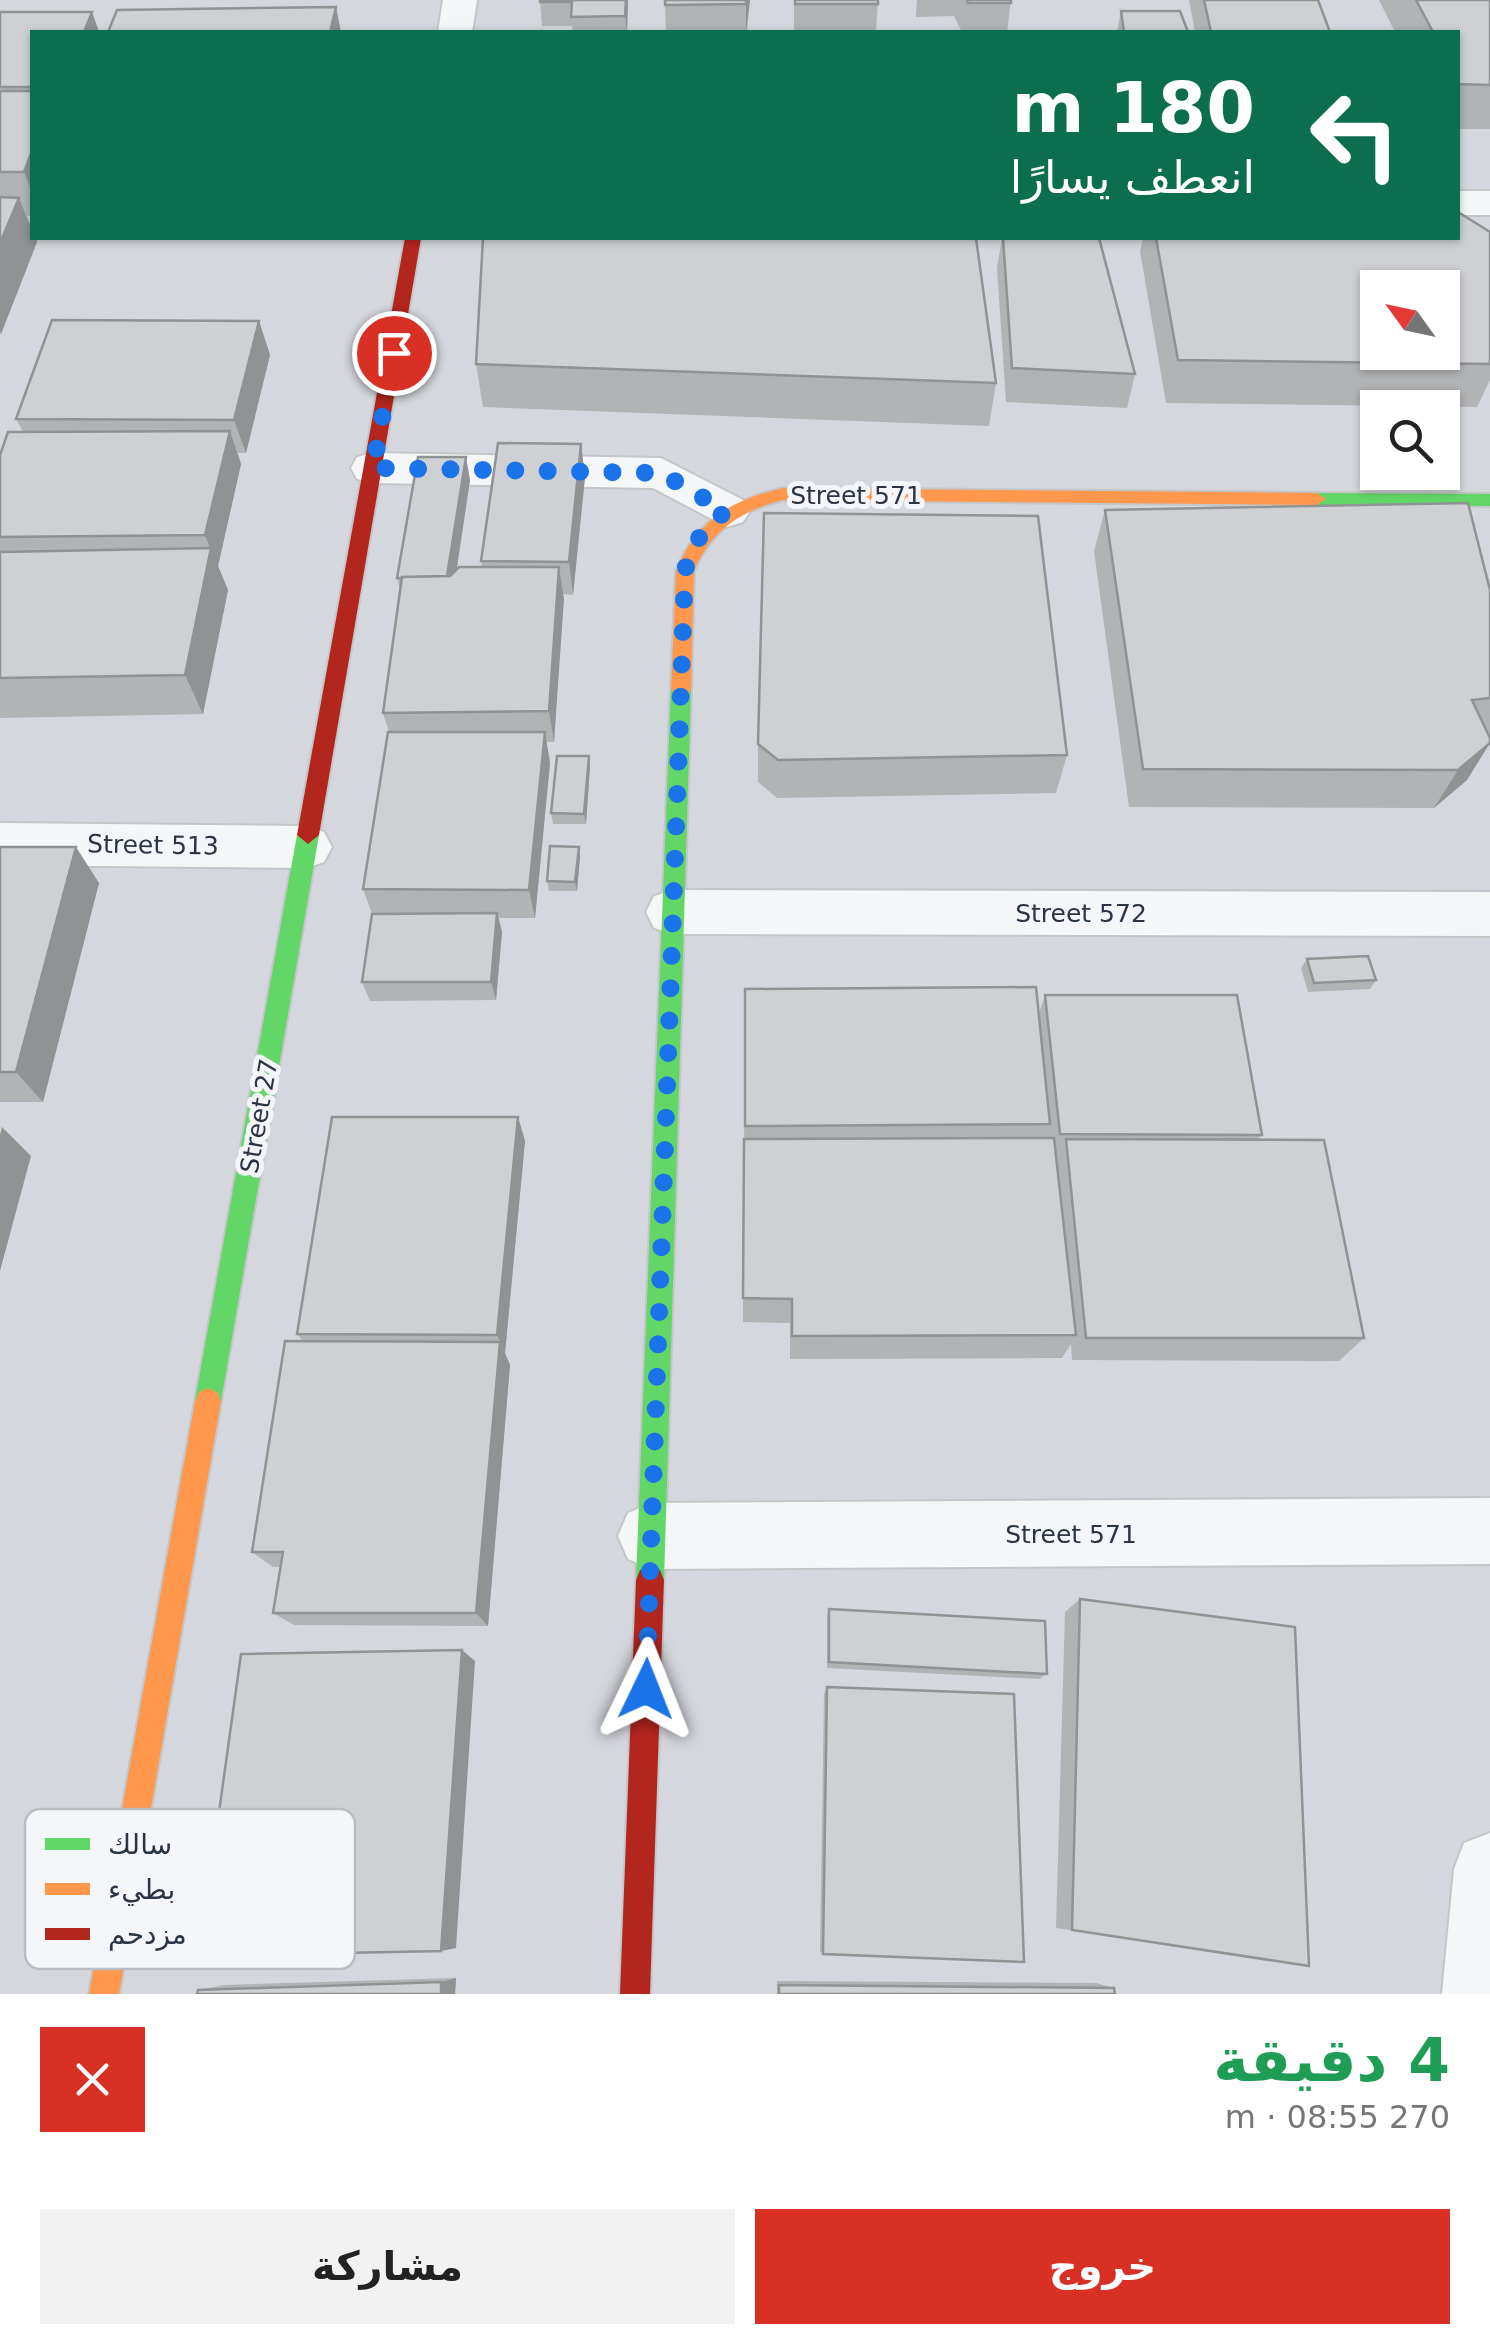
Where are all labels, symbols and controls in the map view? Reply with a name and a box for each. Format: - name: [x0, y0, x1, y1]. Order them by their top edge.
- text: 180 m: [1012, 67, 1255, 149]
- icon: left: [1290, 70, 1420, 200]
- text: انعطف يسارًا: [1010, 151, 1255, 204]
- north arrow: [1360, 270, 1460, 370]
- map controls: [1360, 270, 1460, 490]
- pin: [352, 311, 437, 396]
- icon: arrive: [367, 326, 422, 381]
- button: search: [1360, 390, 1460, 490]
- street label: Street 571: [790, 481, 922, 510]
- street label: Street 513: [87, 829, 219, 861]
- street label: Street 572: [1015, 899, 1147, 928]
- street label: Street 27: [235, 1056, 283, 1176]
- street label: Street 571: [1005, 1520, 1137, 1549]
- position arrow: [594, 1637, 698, 1741]
- legend: [25, 1809, 355, 1969]
- text: سالك: [108, 1828, 172, 1861]
- text: بطيء: [108, 1873, 175, 1906]
- text: مزدحم: [108, 1918, 187, 1951]
- text: 4 دقيقة: [1213, 2025, 1450, 2095]
- button: close: [40, 2027, 145, 2132]
- text: 270 m · 08:55: [1225, 2098, 1450, 2136]
- button: مشاركة: [40, 2209, 735, 2324]
- button: خروج: [755, 2209, 1450, 2324]

